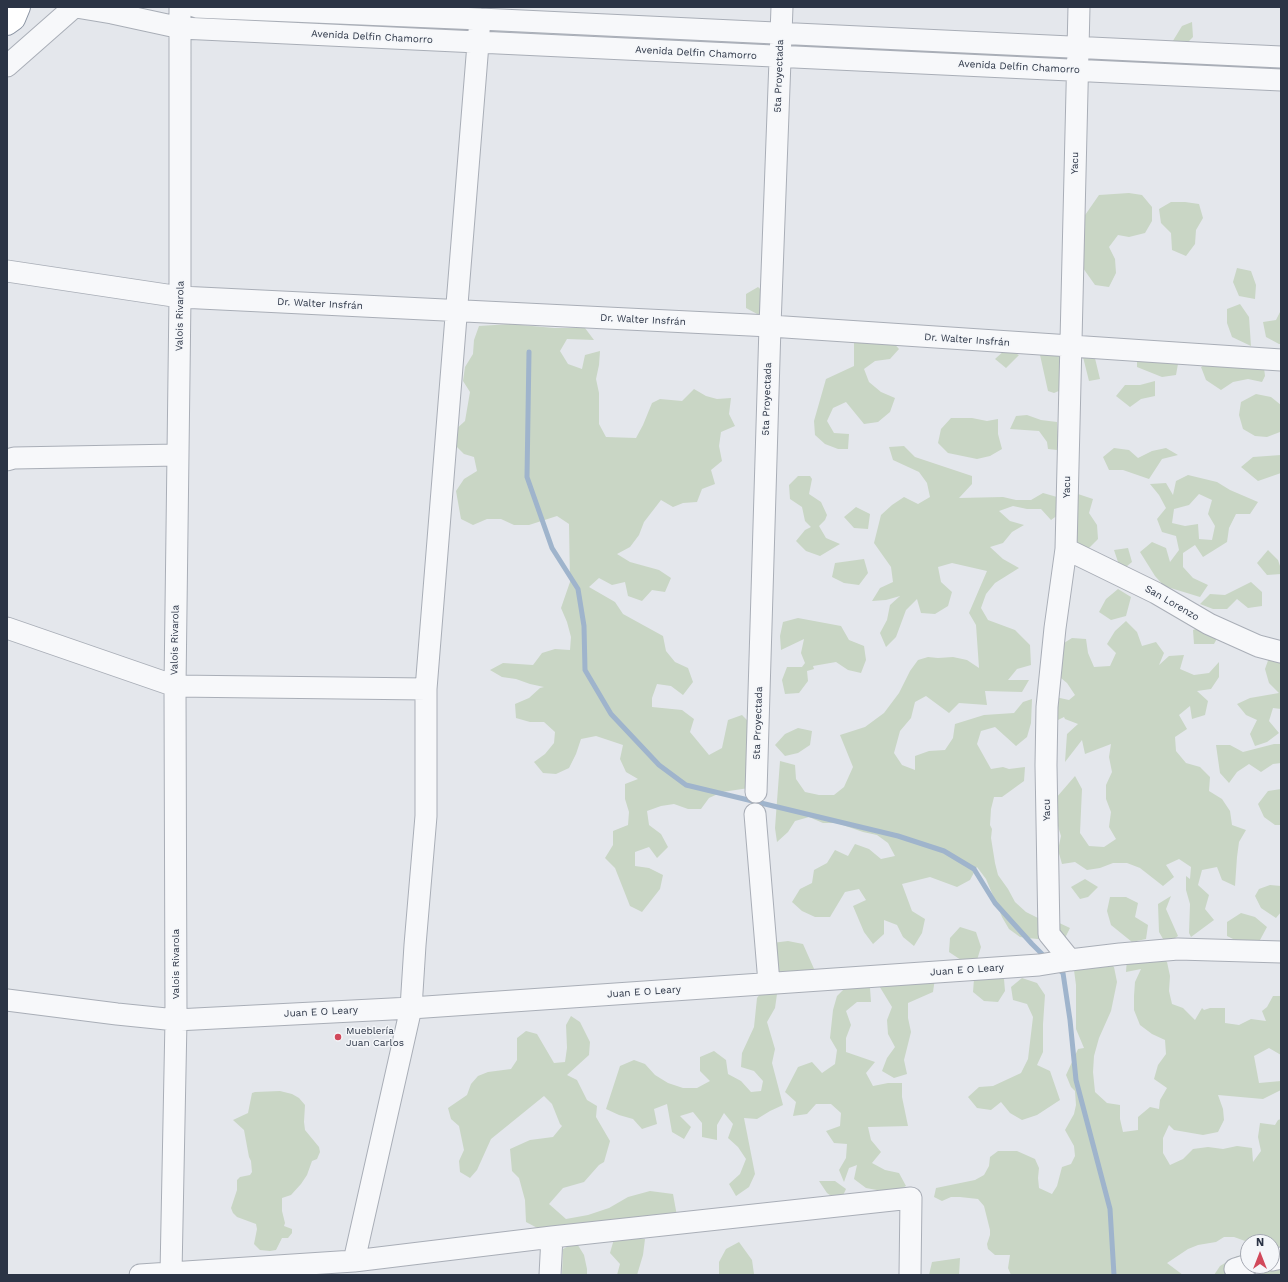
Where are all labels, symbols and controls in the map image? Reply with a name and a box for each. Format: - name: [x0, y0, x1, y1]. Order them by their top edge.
- street label: Avenida Delfin Chamorro: [311, 28, 433, 46]
- street label: 5ta Proyectada: [772, 39, 786, 113]
- street label: Avenida Delfin Chamorro: [635, 44, 757, 62]
- street label: Avenida Delfin Chamorro: [958, 58, 1080, 76]
- street label: Yacu: [1069, 152, 1081, 174]
- street label: Valois Rivarola: [173, 281, 187, 351]
- street label: Dr. Walter Insfrán: [277, 296, 363, 312]
- street label: Dr. Walter Insfrán: [600, 312, 686, 328]
- street label: Dr. Walter Insfrán: [924, 331, 1010, 349]
- street label: 5ta Proyectada: [760, 362, 774, 436]
- street label: Yacu: [1061, 476, 1073, 498]
- street label: San Lorenzo: [1143, 583, 1201, 623]
- street label: Valois Rivarola: [168, 605, 182, 675]
- street label: 5ta Proyectada: [751, 686, 765, 760]
- street label: Yacu: [1041, 799, 1053, 821]
- street label: Valois Rivarola: [170, 929, 182, 999]
- street label: Juan E O Leary: [930, 961, 1004, 979]
- street label: Juan E O Leary: [607, 983, 681, 1001]
- street label: Juan E O Leary: [284, 1004, 358, 1020]
- place label: Mueblería Juan Carlos: [346, 1025, 404, 1048]
- marker: Mueblería Juan Carlos: [333, 1032, 343, 1042]
- north arrow: [1240, 1234, 1280, 1274]
- text: N: [1256, 1236, 1264, 1249]

